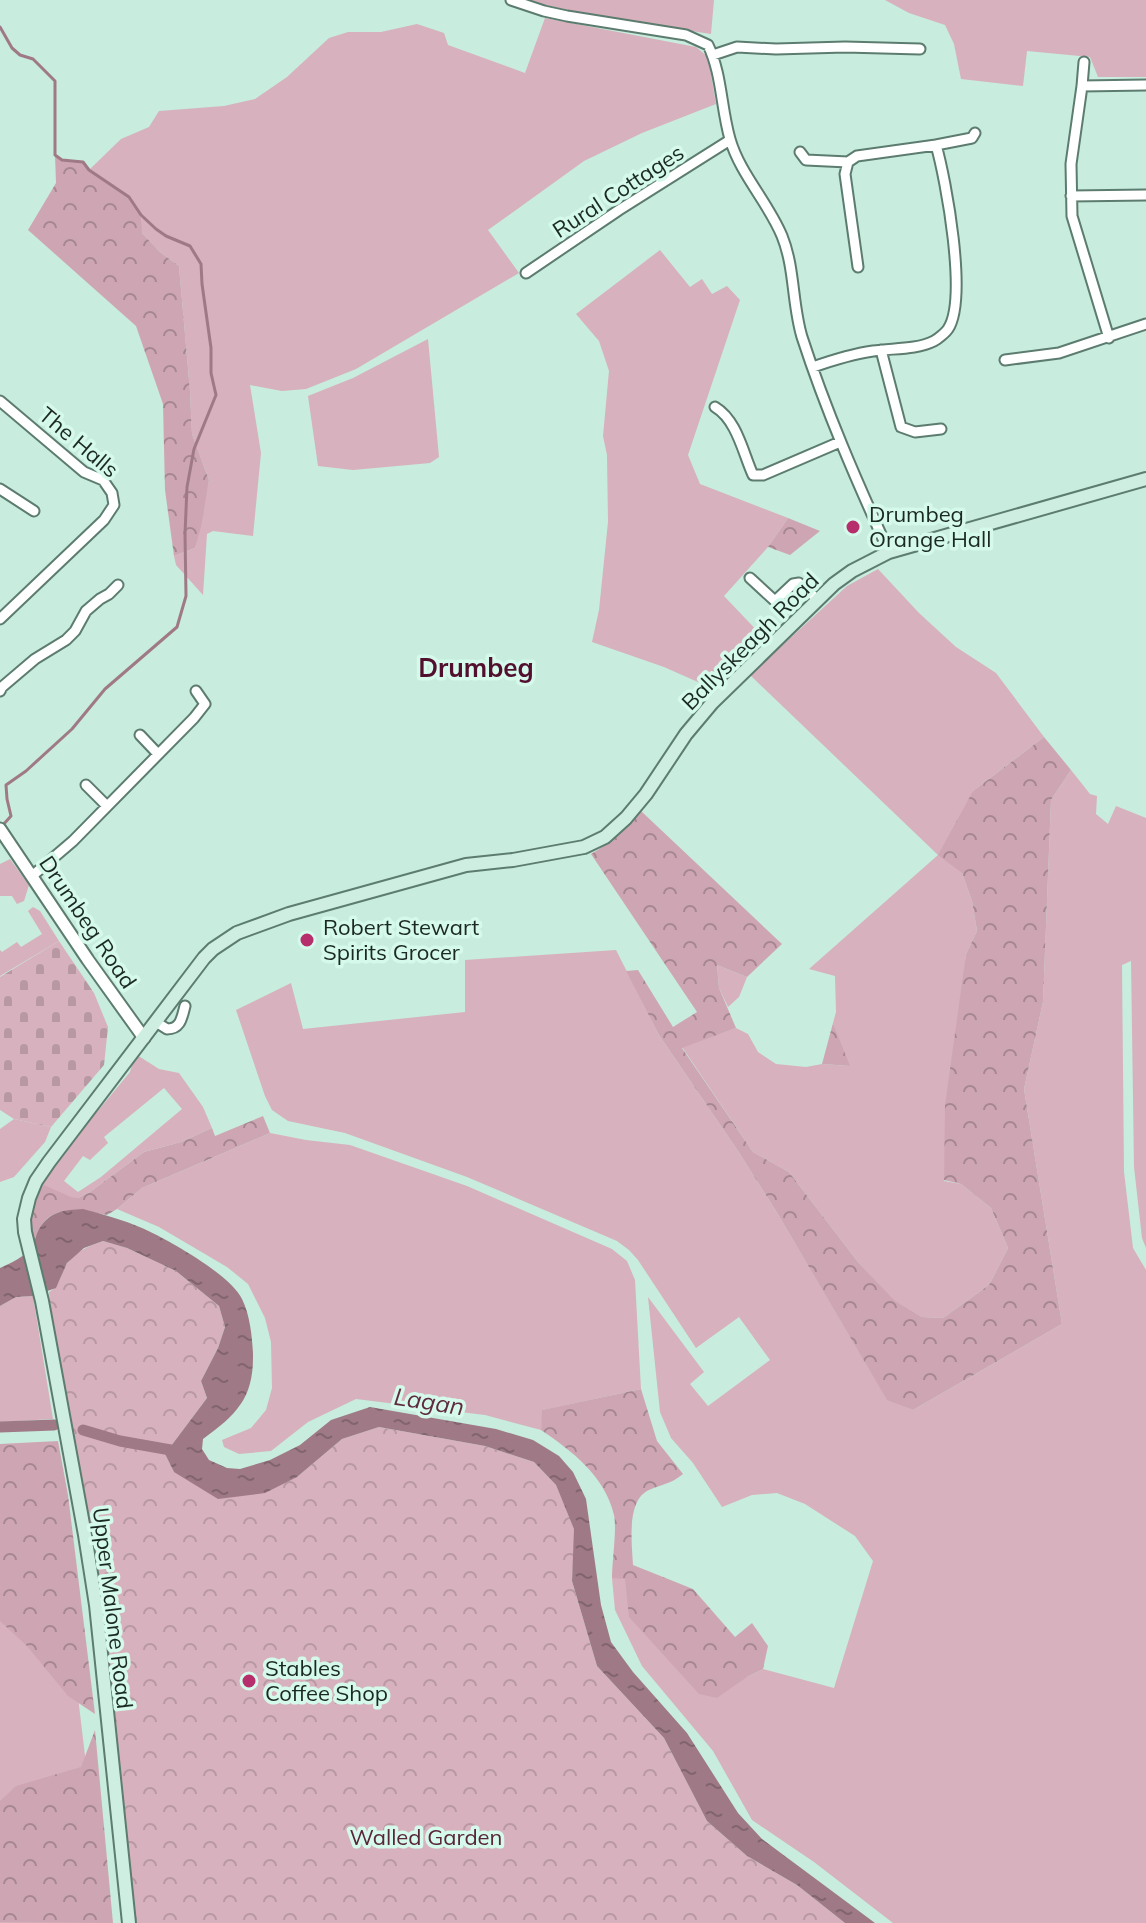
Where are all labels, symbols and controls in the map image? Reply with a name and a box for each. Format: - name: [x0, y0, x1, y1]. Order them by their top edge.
- street label: Rural Cottages: [547, 138, 689, 244]
- street label: The Halls: [33, 401, 125, 483]
- place label: Drumbeg Orange Hall: [869, 500, 991, 553]
- marker: Drumbeg Orange Hall: [844, 518, 862, 536]
- street label: Ballyskeagh Road: [675, 566, 825, 716]
- district label: Drumbeg: [418, 651, 534, 684]
- street label: Drumbeg Road: [33, 850, 143, 994]
- place label: Robert Stewart Spirits Grocer: [323, 913, 479, 966]
- marker: Robert Stewart Spirits Grocer: [298, 931, 316, 949]
- water label: Lagan: [392, 1381, 466, 1421]
- street label: Upper Malone Road: [87, 1506, 139, 1710]
- place label: Stables Coffee Shop: [265, 1654, 388, 1707]
- marker: Stables Coffee Shop: [240, 1672, 258, 1690]
- park label: Walled Garden: [350, 1823, 502, 1851]

